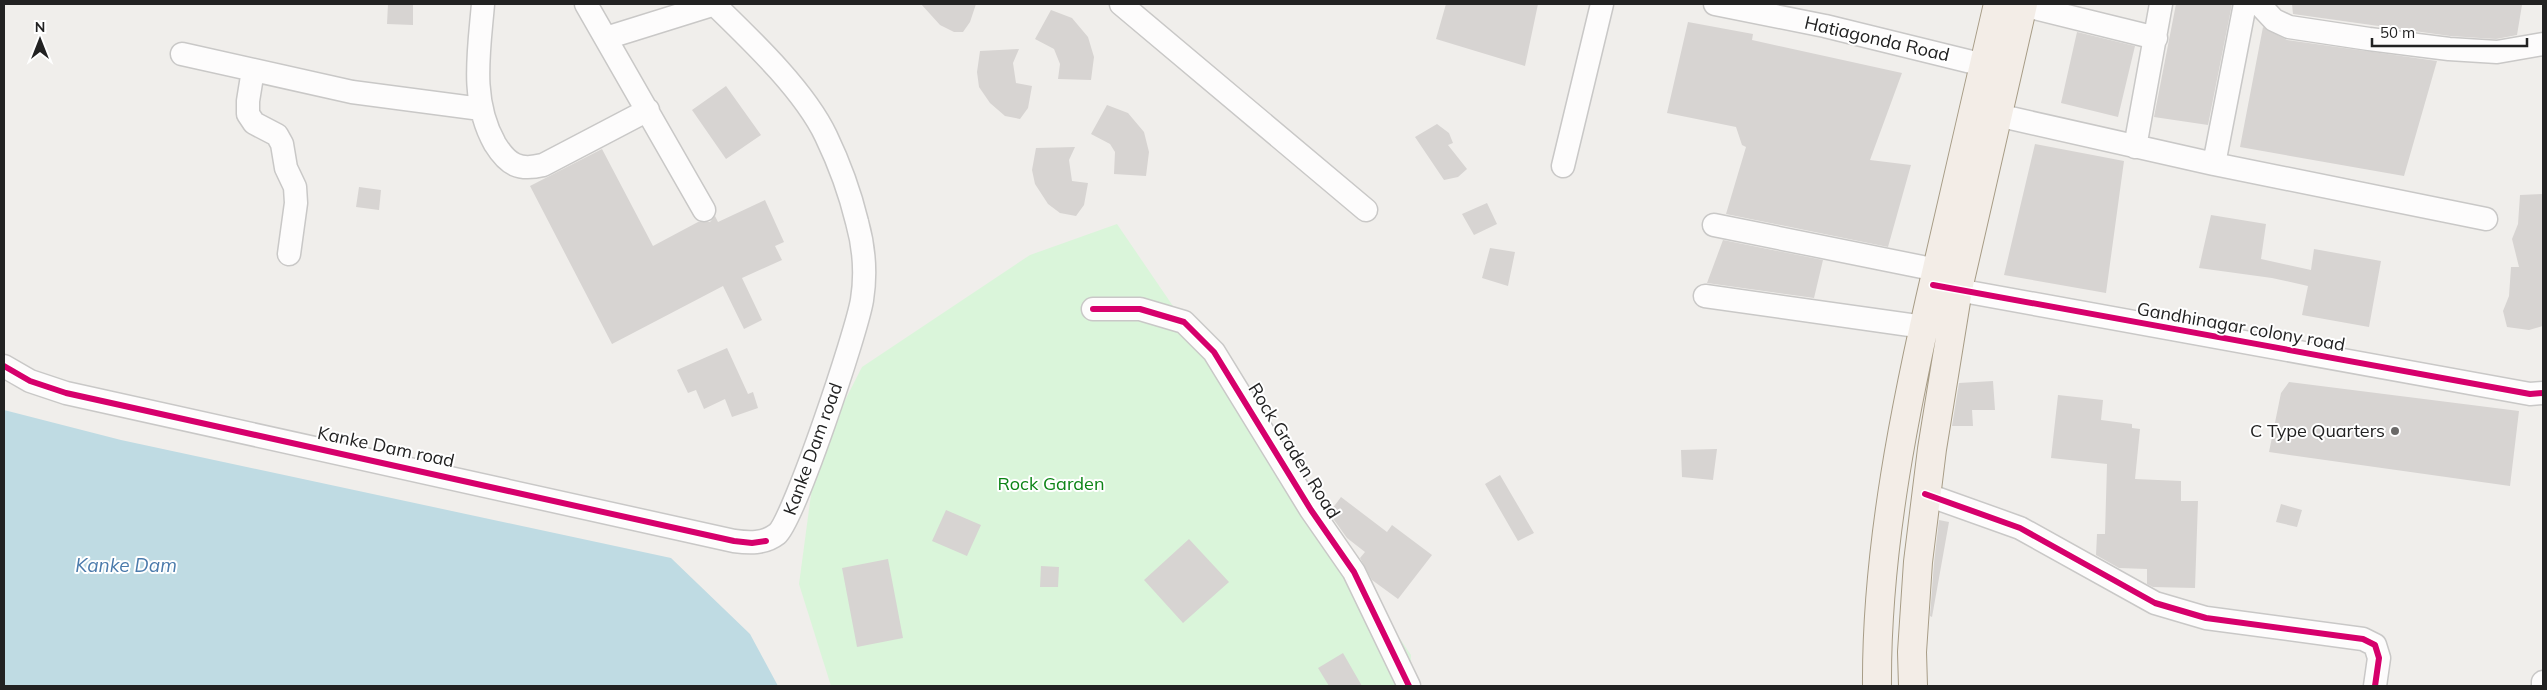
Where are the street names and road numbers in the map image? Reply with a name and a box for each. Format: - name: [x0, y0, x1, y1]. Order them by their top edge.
- street label: Hatiagonda Road: [1802, 11, 1952, 66]
- street label: Gandhinagar colony road: [2135, 297, 2347, 356]
- street label: Kanke Dam road: [778, 379, 847, 518]
- street label: Rock Graden Road: [1243, 379, 1345, 523]
- street label: Kanke Dam road: [316, 421, 457, 472]

